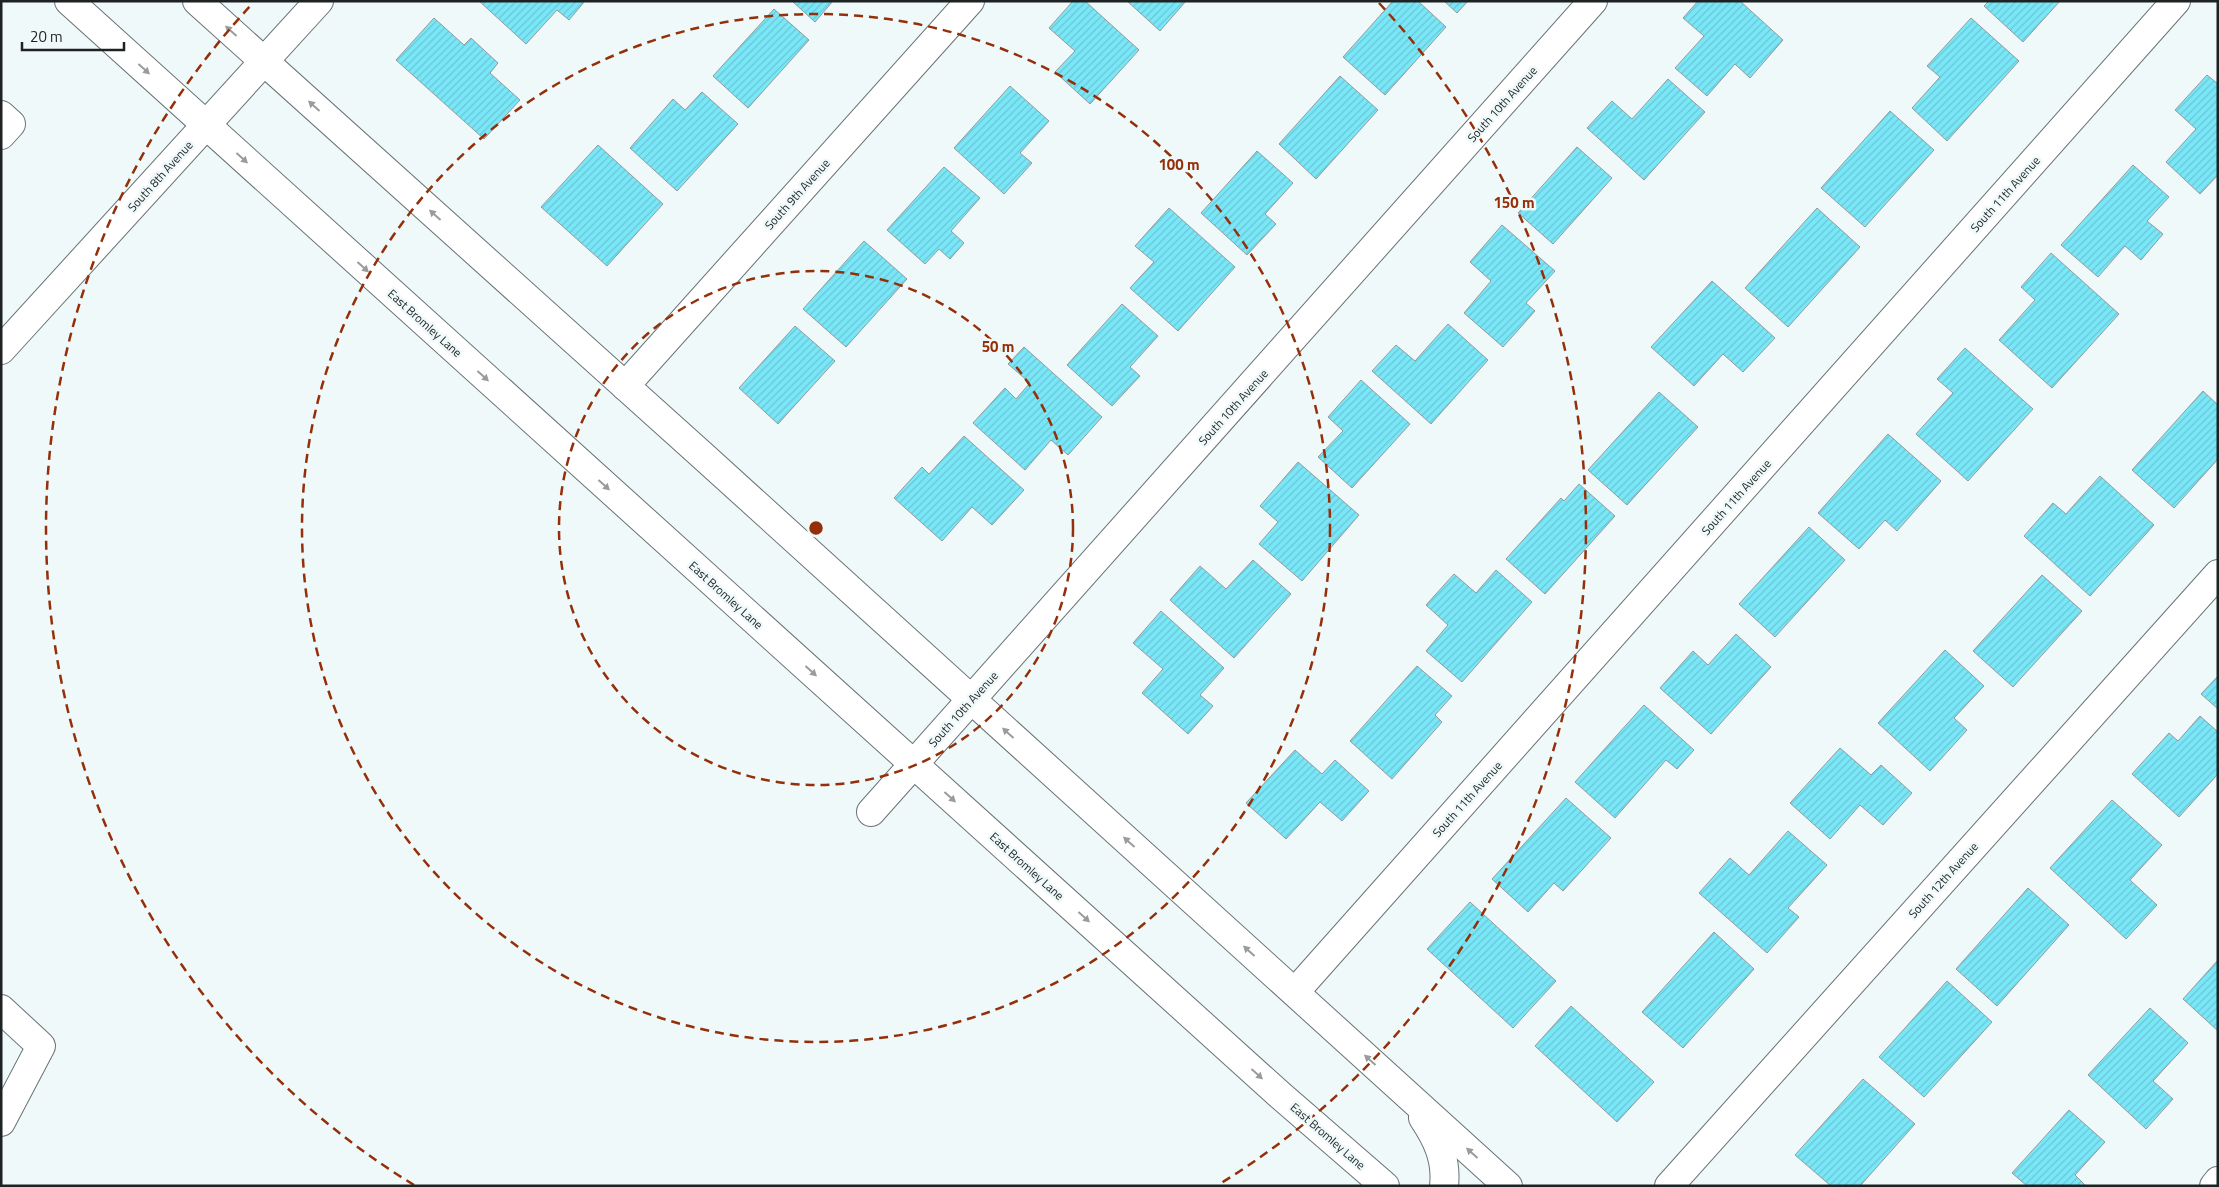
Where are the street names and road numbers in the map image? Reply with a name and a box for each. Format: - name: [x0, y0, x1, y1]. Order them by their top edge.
- street label: South 10th Avenue: [1463, 62, 1541, 146]
- street label: South 8th Avenue: [123, 136, 197, 216]
- street label: South 11th Avenue: [1966, 152, 2044, 236]
- street label: South 9th Avenue: [760, 154, 834, 234]
- street label: East Bromley Lane: [384, 284, 466, 362]
- street label: South 10th Avenue: [1194, 365, 1272, 449]
- street label: South 11th Avenue: [1697, 455, 1775, 539]
- street label: East Bromley Lane: [685, 556, 767, 634]
- street label: South 10th Avenue: [924, 667, 1002, 751]
- street label: South 11th Avenue: [1428, 757, 1506, 841]
- street label: East Bromley Lane: [986, 827, 1068, 905]
- street label: South 12th Avenue: [1904, 838, 1982, 922]
- street label: East Bromley Lane: [1286, 1098, 1370, 1174]

